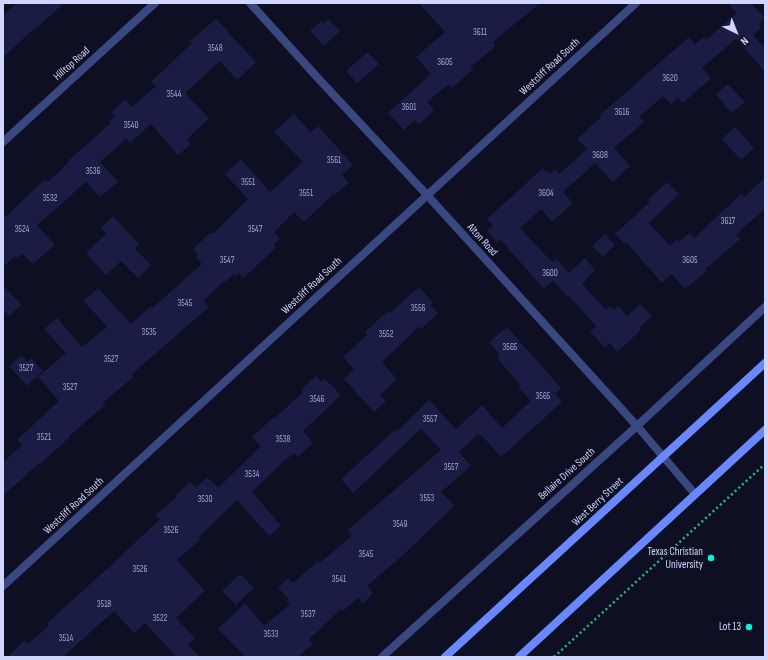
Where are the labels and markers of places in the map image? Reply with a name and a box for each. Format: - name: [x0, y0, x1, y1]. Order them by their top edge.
- place label: Texas Christian University: [647, 545, 703, 571]
- marker: Texas Christian University: [706, 553, 716, 563]
- place label: Lot 13: [719, 620, 741, 634]
- marker: Lot 13: [744, 622, 754, 632]

